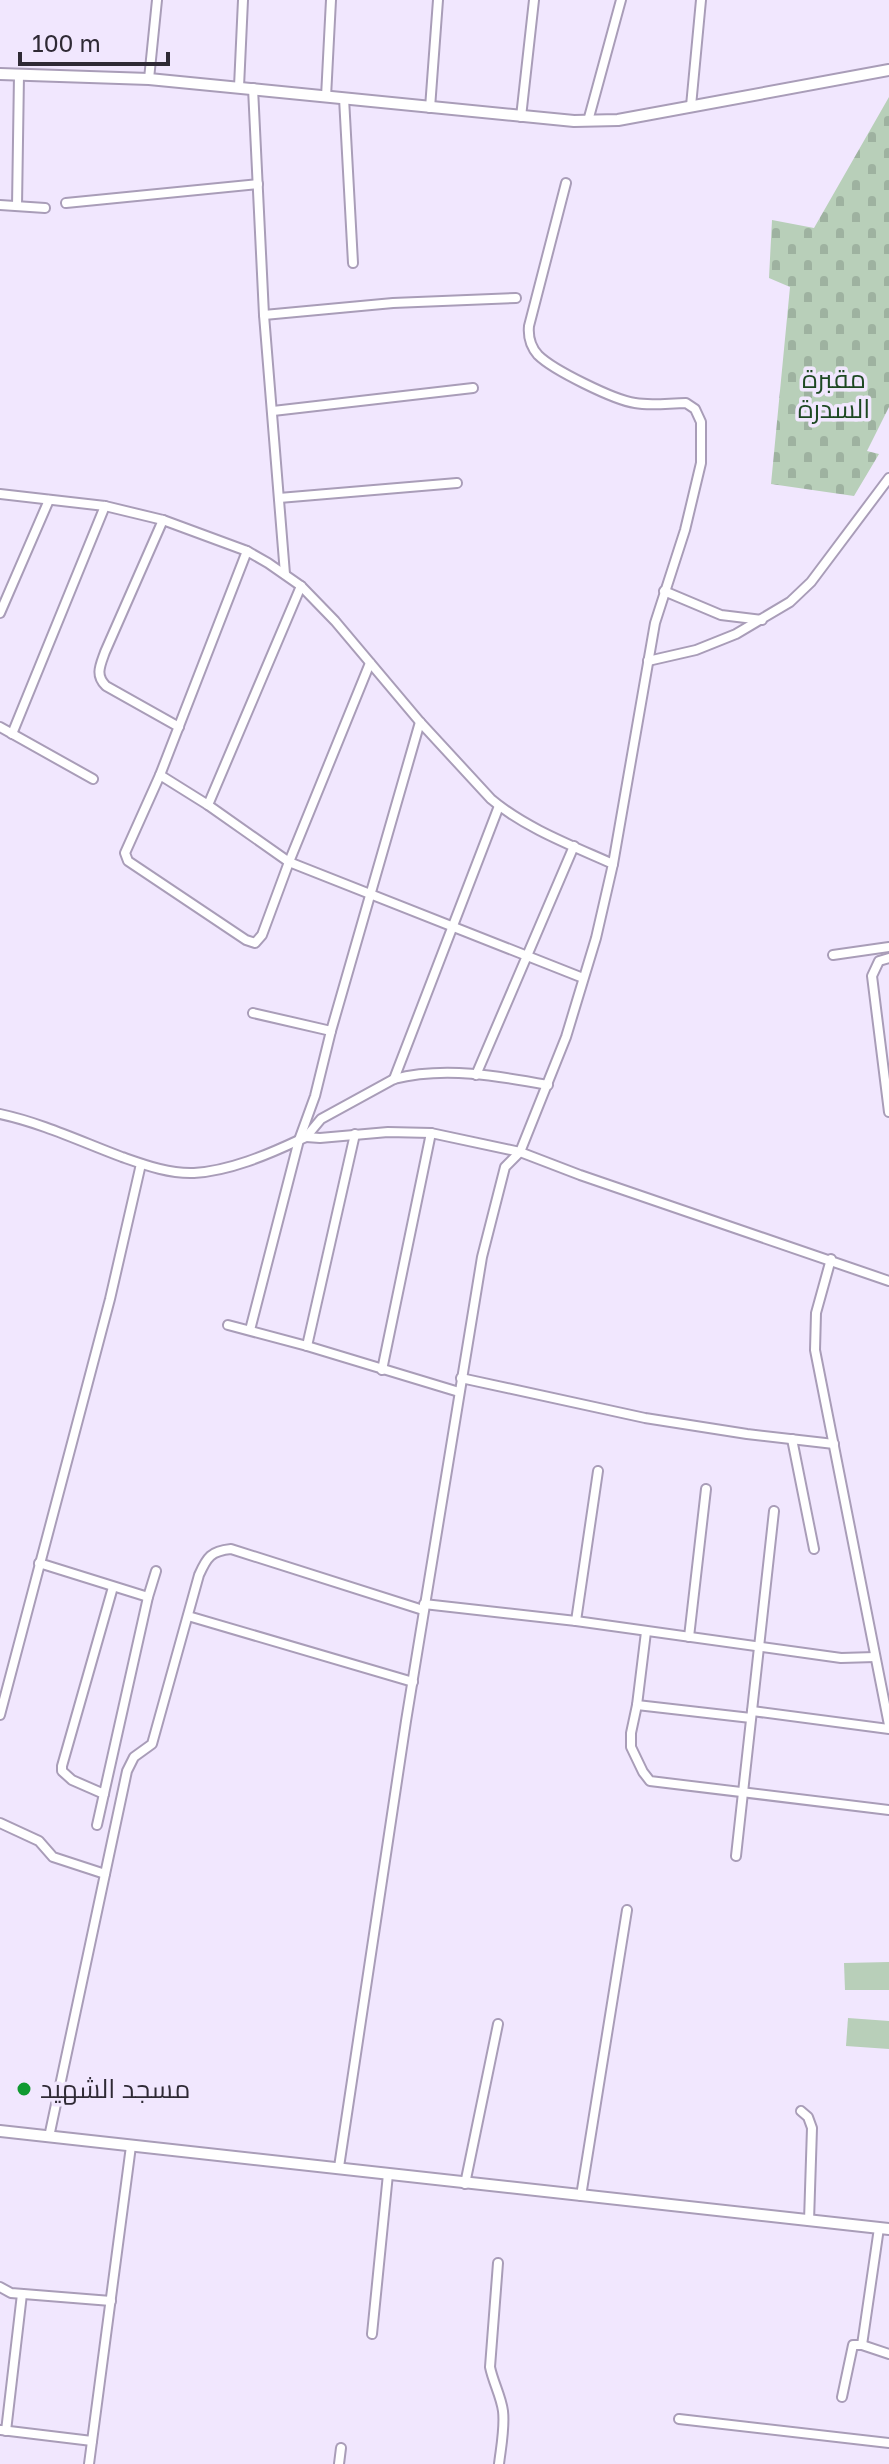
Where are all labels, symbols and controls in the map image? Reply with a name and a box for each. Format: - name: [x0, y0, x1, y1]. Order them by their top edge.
- scale bar: [20, 16, 168, 66]
- text: 100 m: [32, 28, 101, 57]
- park label: مقبرة السدرة: [798, 363, 870, 424]
- place label: مسجد الشهيد: [40, 2073, 190, 2105]
- marker: مسجد الشهيد: [15, 2080, 33, 2098]

